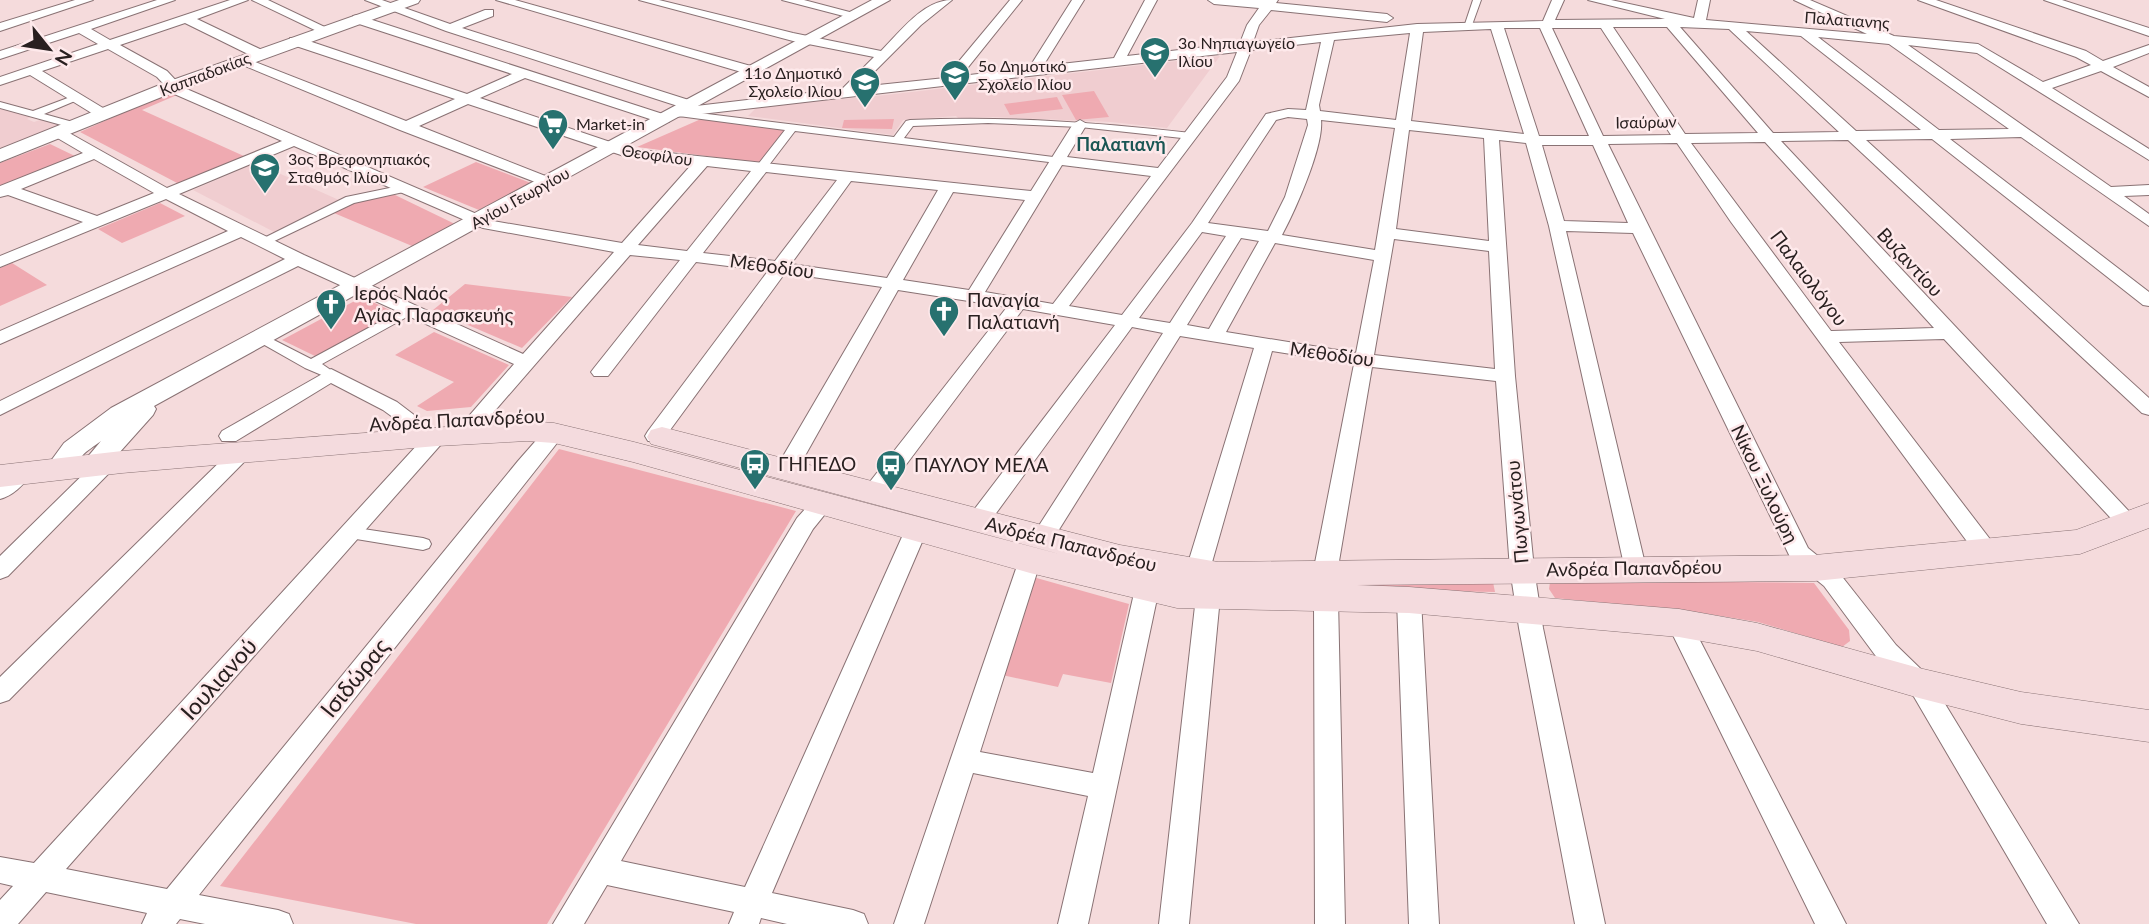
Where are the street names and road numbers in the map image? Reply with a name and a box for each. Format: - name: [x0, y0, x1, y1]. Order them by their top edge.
- street label: Παλατιανης: [1804, 7, 1891, 32]
- street label: Καππαδοκίας: [157, 47, 253, 100]
- street label: Ισαύρων: [1615, 111, 1677, 132]
- street label: Θεοφίλου: [620, 140, 694, 169]
- street label: Αγίου Γεωργίου: [467, 163, 572, 232]
- street label: Βυζαντίου: [1873, 222, 1948, 301]
- street label: Παλαιολόγου: [1766, 225, 1853, 330]
- street label: Μεθοδίου: [729, 248, 816, 283]
- street label: Μεθοδίου: [1289, 336, 1376, 371]
- street label: Ανδρέα Παπανδρέου: [369, 403, 545, 436]
- street label: Νίκου Ξυλούρη: [1727, 421, 1804, 547]
- street label: Πωγωνάτου: [1501, 459, 1532, 565]
- street label: Ανδρέα Παπανδρέου: [983, 511, 1159, 576]
- street label: Ανδρέα Παπανδρέου: [1546, 554, 1722, 581]
- street label: Ιουλιανού: [174, 632, 262, 725]
- street label: Ισιδώρας: [314, 632, 395, 722]

